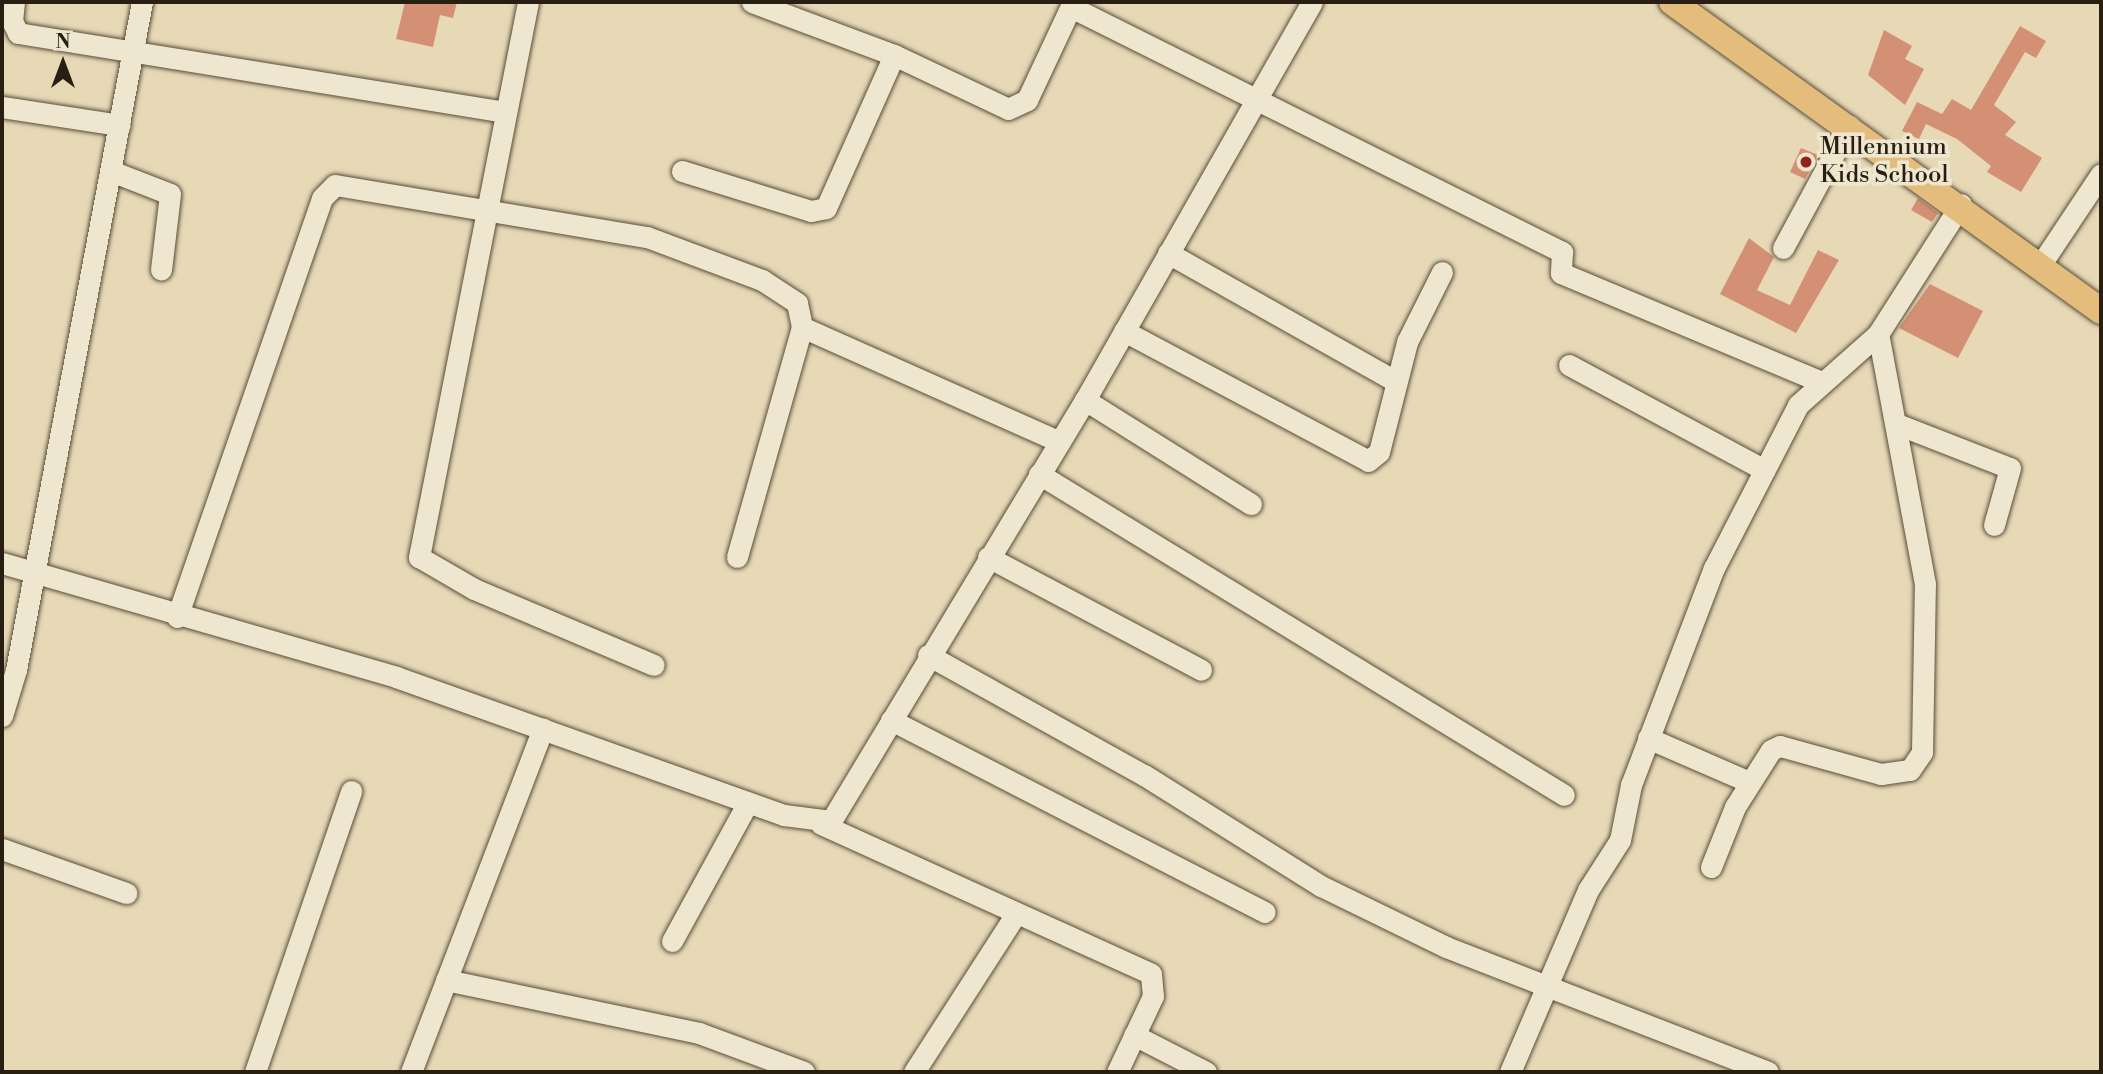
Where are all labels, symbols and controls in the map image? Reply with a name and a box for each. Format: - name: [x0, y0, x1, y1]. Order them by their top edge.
- north arrow: [28, 28, 98, 98]
- text: N: [55, 30, 71, 54]
- place label: Millennium Kids School: [1820, 134, 1949, 190]
- marker: Millennium Kids School: [1798, 154, 1814, 170]

